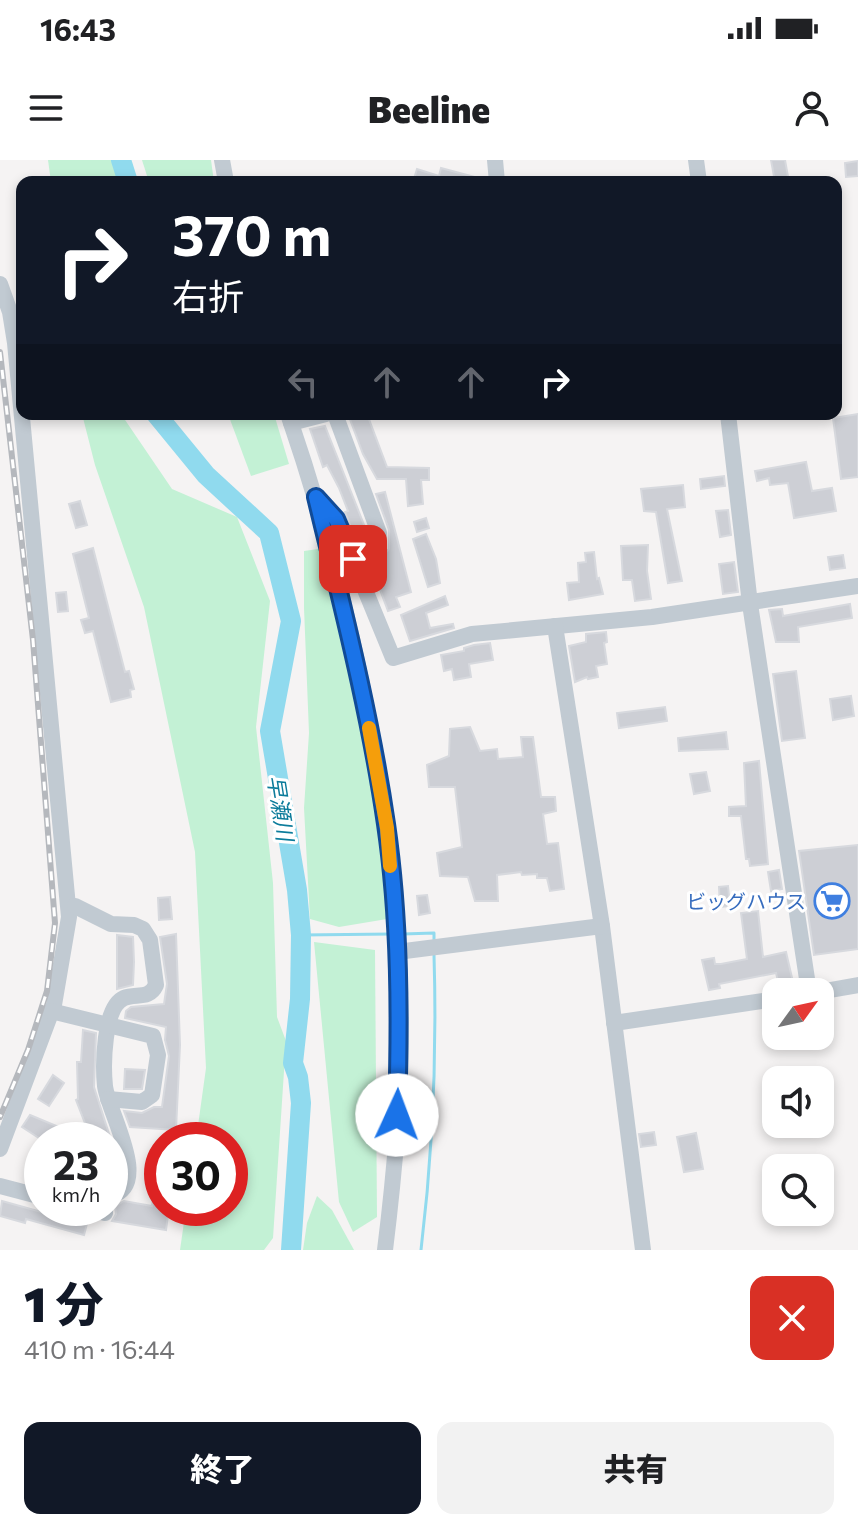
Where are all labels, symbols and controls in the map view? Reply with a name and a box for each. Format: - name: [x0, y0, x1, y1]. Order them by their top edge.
- text: 16:43: [40, 10, 116, 47]
- icon: menu: [24, 86, 68, 130]
- text: Beeline: [368, 86, 490, 130]
- icon: person: [790, 86, 834, 130]
- text: 370 m: [172, 199, 331, 268]
- icon: right: [40, 208, 144, 312]
- text: 右折: [172, 273, 244, 317]
- icon: left: [281, 360, 325, 404]
- icon: ahead: [365, 360, 409, 404]
- icon: ahead: [449, 360, 493, 404]
- icon: right: [533, 360, 577, 404]
- pin: [319, 525, 387, 593]
- icon: arrive: [331, 537, 375, 581]
- water label: 早瀬川: [263, 773, 300, 845]
- supermarket icon: ビッグハウス: [813, 882, 851, 920]
- place label: ビッグハウス: [686, 889, 806, 913]
- north arrow: [762, 978, 834, 1050]
- map controls: [762, 978, 834, 1226]
- button: sound: [762, 1066, 834, 1138]
- position arrow: [355, 1073, 439, 1157]
- speed limit sign: 30: [144, 1122, 248, 1226]
- text: 23: [53, 1139, 99, 1188]
- button: search: [762, 1154, 834, 1226]
- text: km/h: [52, 1182, 100, 1206]
- text: 1 分: [24, 1273, 104, 1332]
- button: close: [750, 1276, 834, 1360]
- text: 410 m · 16:44: [24, 1333, 175, 1364]
- button: 終了: [24, 1422, 421, 1514]
- button: 共有: [437, 1422, 834, 1514]

